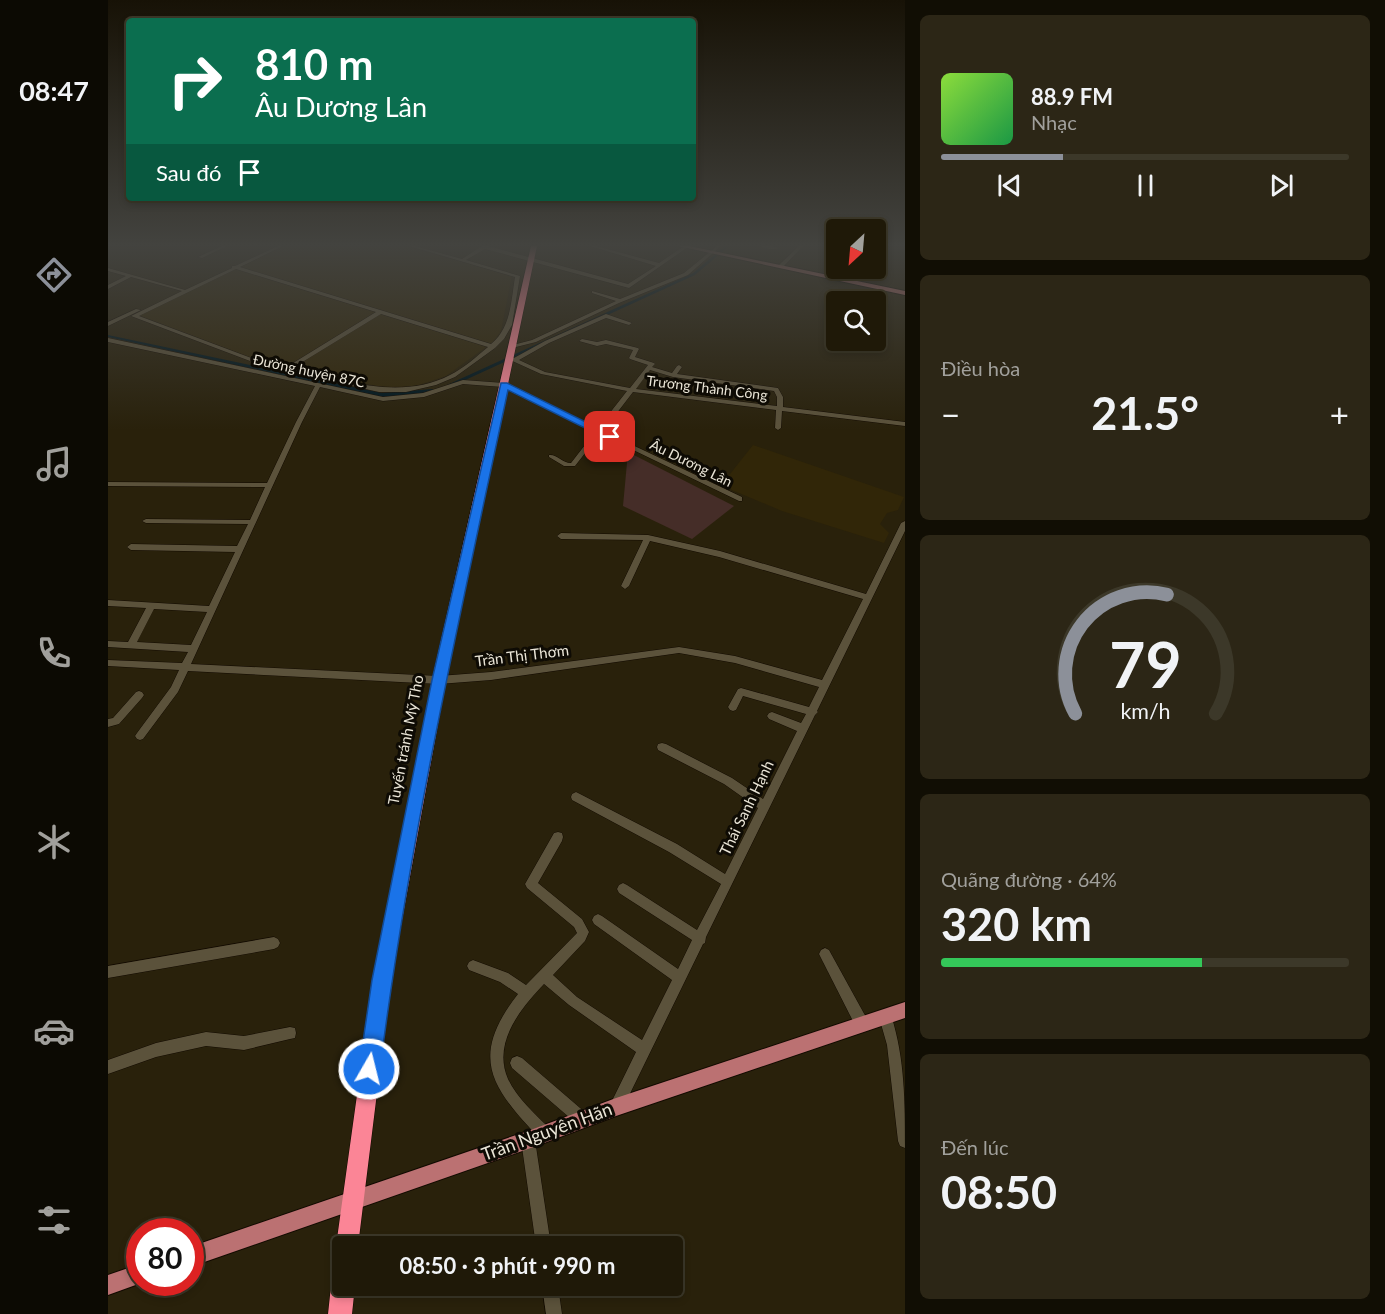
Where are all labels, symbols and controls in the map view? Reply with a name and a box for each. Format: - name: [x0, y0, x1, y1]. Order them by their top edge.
- text: 810 m: [255, 39, 373, 89]
- icon: right: [156, 42, 234, 120]
- text: 08:47: [19, 74, 89, 107]
- text: 88.9 FM: [1031, 83, 1113, 110]
- text: Âu Dương Lân: [255, 90, 427, 123]
- text: Nhạc: [1031, 110, 1077, 134]
- icon: arrive: [233, 156, 266, 189]
- text: Sau đó: [156, 159, 221, 186]
- icon: previous: [993, 169, 1026, 202]
- icon: pause: [1129, 169, 1162, 202]
- icon: next: [1265, 169, 1298, 202]
- north arrow: [826, 219, 886, 279]
- map controls: [826, 219, 886, 351]
- icon: directions: [33, 254, 75, 296]
- button: search: [826, 291, 886, 351]
- street label: Đường huyện 87C: [252, 350, 367, 391]
- text: Điều hòa: [941, 356, 1020, 380]
- street label: Trương Thành Công: [646, 372, 769, 403]
- text: 21.5°: [1091, 386, 1199, 440]
- text: −: [941, 394, 960, 434]
- text: +: [1330, 394, 1349, 434]
- pin: [584, 411, 635, 462]
- icon: arrive: [593, 420, 626, 453]
- street label: Âu Dương Lân: [647, 435, 735, 490]
- icon: music: [33, 443, 75, 485]
- text: 79: [1109, 626, 1181, 701]
- icon: phone: [33, 632, 75, 674]
- street label: Trần Thị Thơm: [474, 640, 570, 670]
- street label: Tuyến tránh Mỹ Tho: [384, 673, 426, 806]
- text: km/h: [1120, 698, 1170, 724]
- street label: Thái Sanh Hạnh: [715, 757, 777, 858]
- icon: climate: [33, 821, 75, 863]
- text: Quãng đường · 64%: [941, 867, 1117, 891]
- text: 320 km: [941, 897, 1092, 951]
- icon: car: [33, 1010, 75, 1052]
- position arrow: [337, 1037, 401, 1101]
- street label: Trần Nguyên Hãn: [478, 1097, 615, 1165]
- text: Đến lúc: [941, 1135, 1009, 1159]
- text: 08:50: [941, 1165, 1057, 1219]
- icon: filters: [33, 1199, 75, 1241]
- speed limit sign: 80: [126, 1218, 204, 1296]
- text: 08:50 · 3 phút · 990 m: [400, 1252, 615, 1279]

